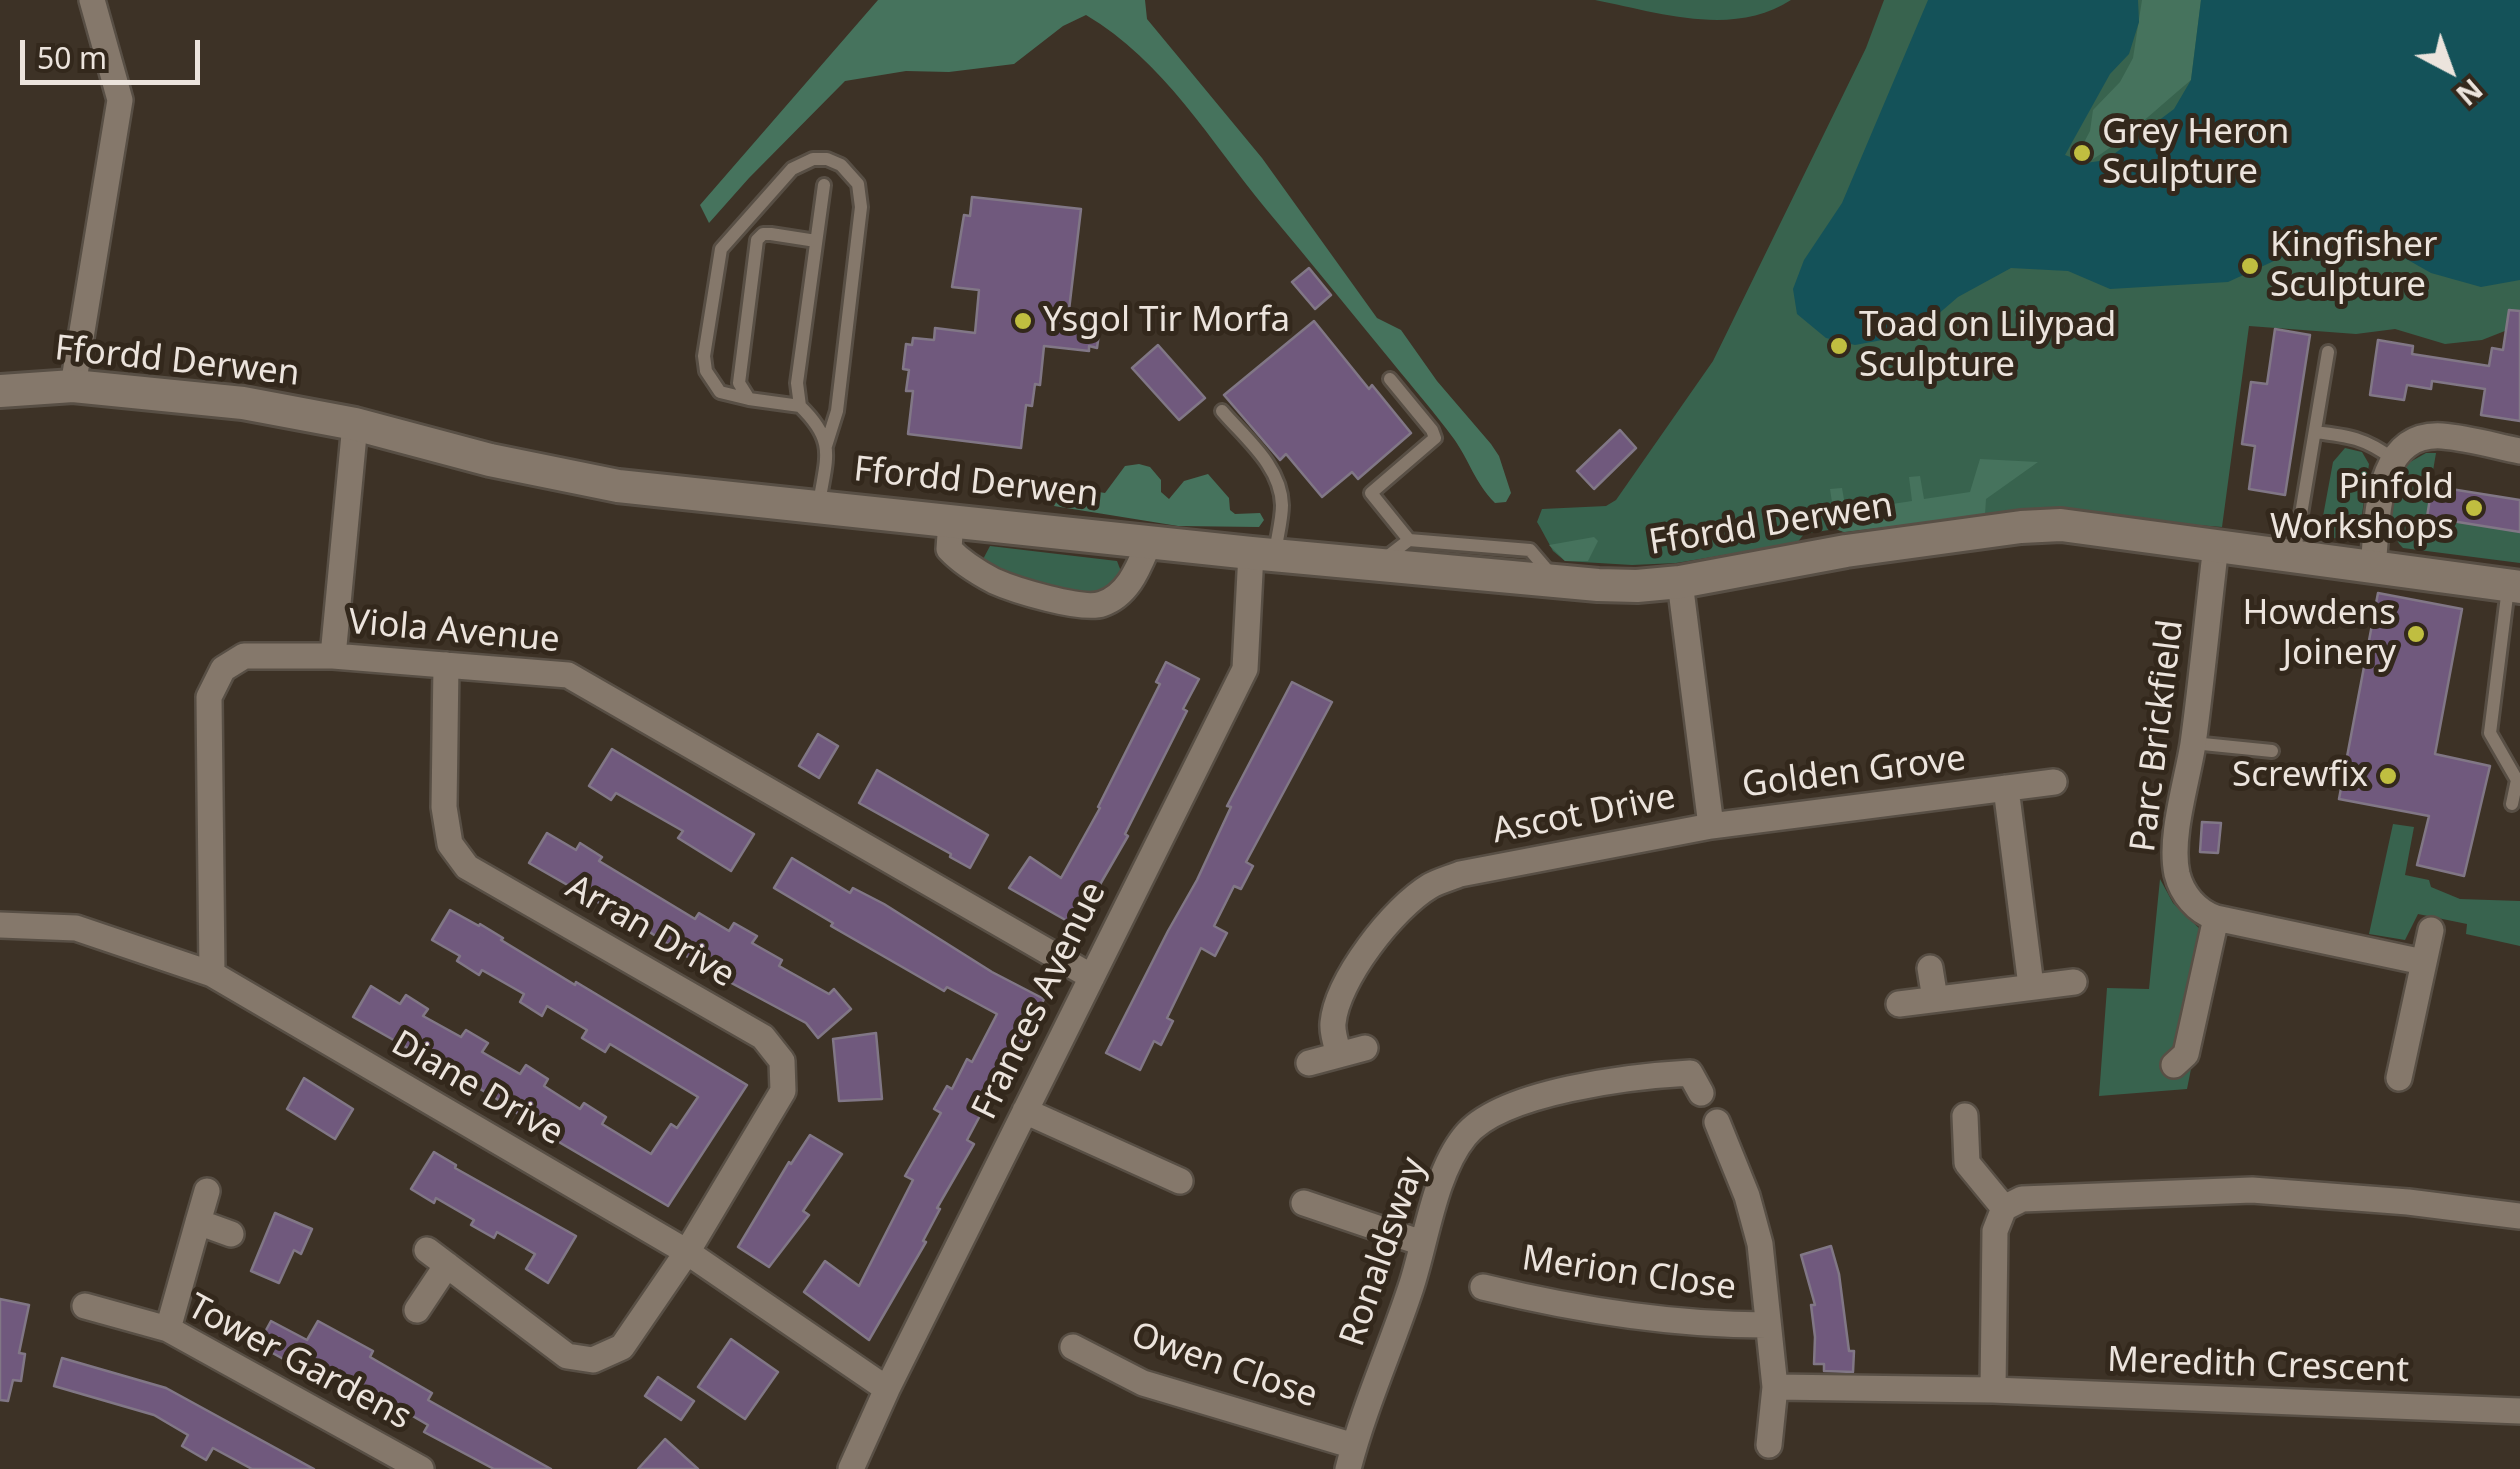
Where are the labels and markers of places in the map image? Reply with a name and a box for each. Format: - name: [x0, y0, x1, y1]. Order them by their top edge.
- place label: Grey Heron Sculpture: [2102, 112, 2289, 194]
- marker: Grey Heron Sculpture: [2071, 142, 2093, 164]
- place label: Kingfisher Sculpture: [2270, 225, 2438, 307]
- marker: Kingfisher Sculpture: [2239, 255, 2261, 277]
- place label: Ysgol Tir Morfa: [1043, 300, 1290, 342]
- place label: Toad on Lilypad Sculpture: [1859, 305, 2116, 387]
- marker: Ysgol Tir Morfa: [1012, 310, 1034, 332]
- marker: Toad on Lilypad Sculpture: [1828, 335, 1850, 357]
- place label: Pinfold Workshops: [2270, 467, 2454, 549]
- marker: Pinfold Workshops: [2463, 497, 2485, 519]
- place label: Howdens Joinery: [2242, 593, 2396, 675]
- marker: Howdens Joinery: [2405, 623, 2427, 645]
- place label: Screwfix: [2232, 755, 2368, 797]
- marker: Screwfix: [2377, 765, 2399, 787]

